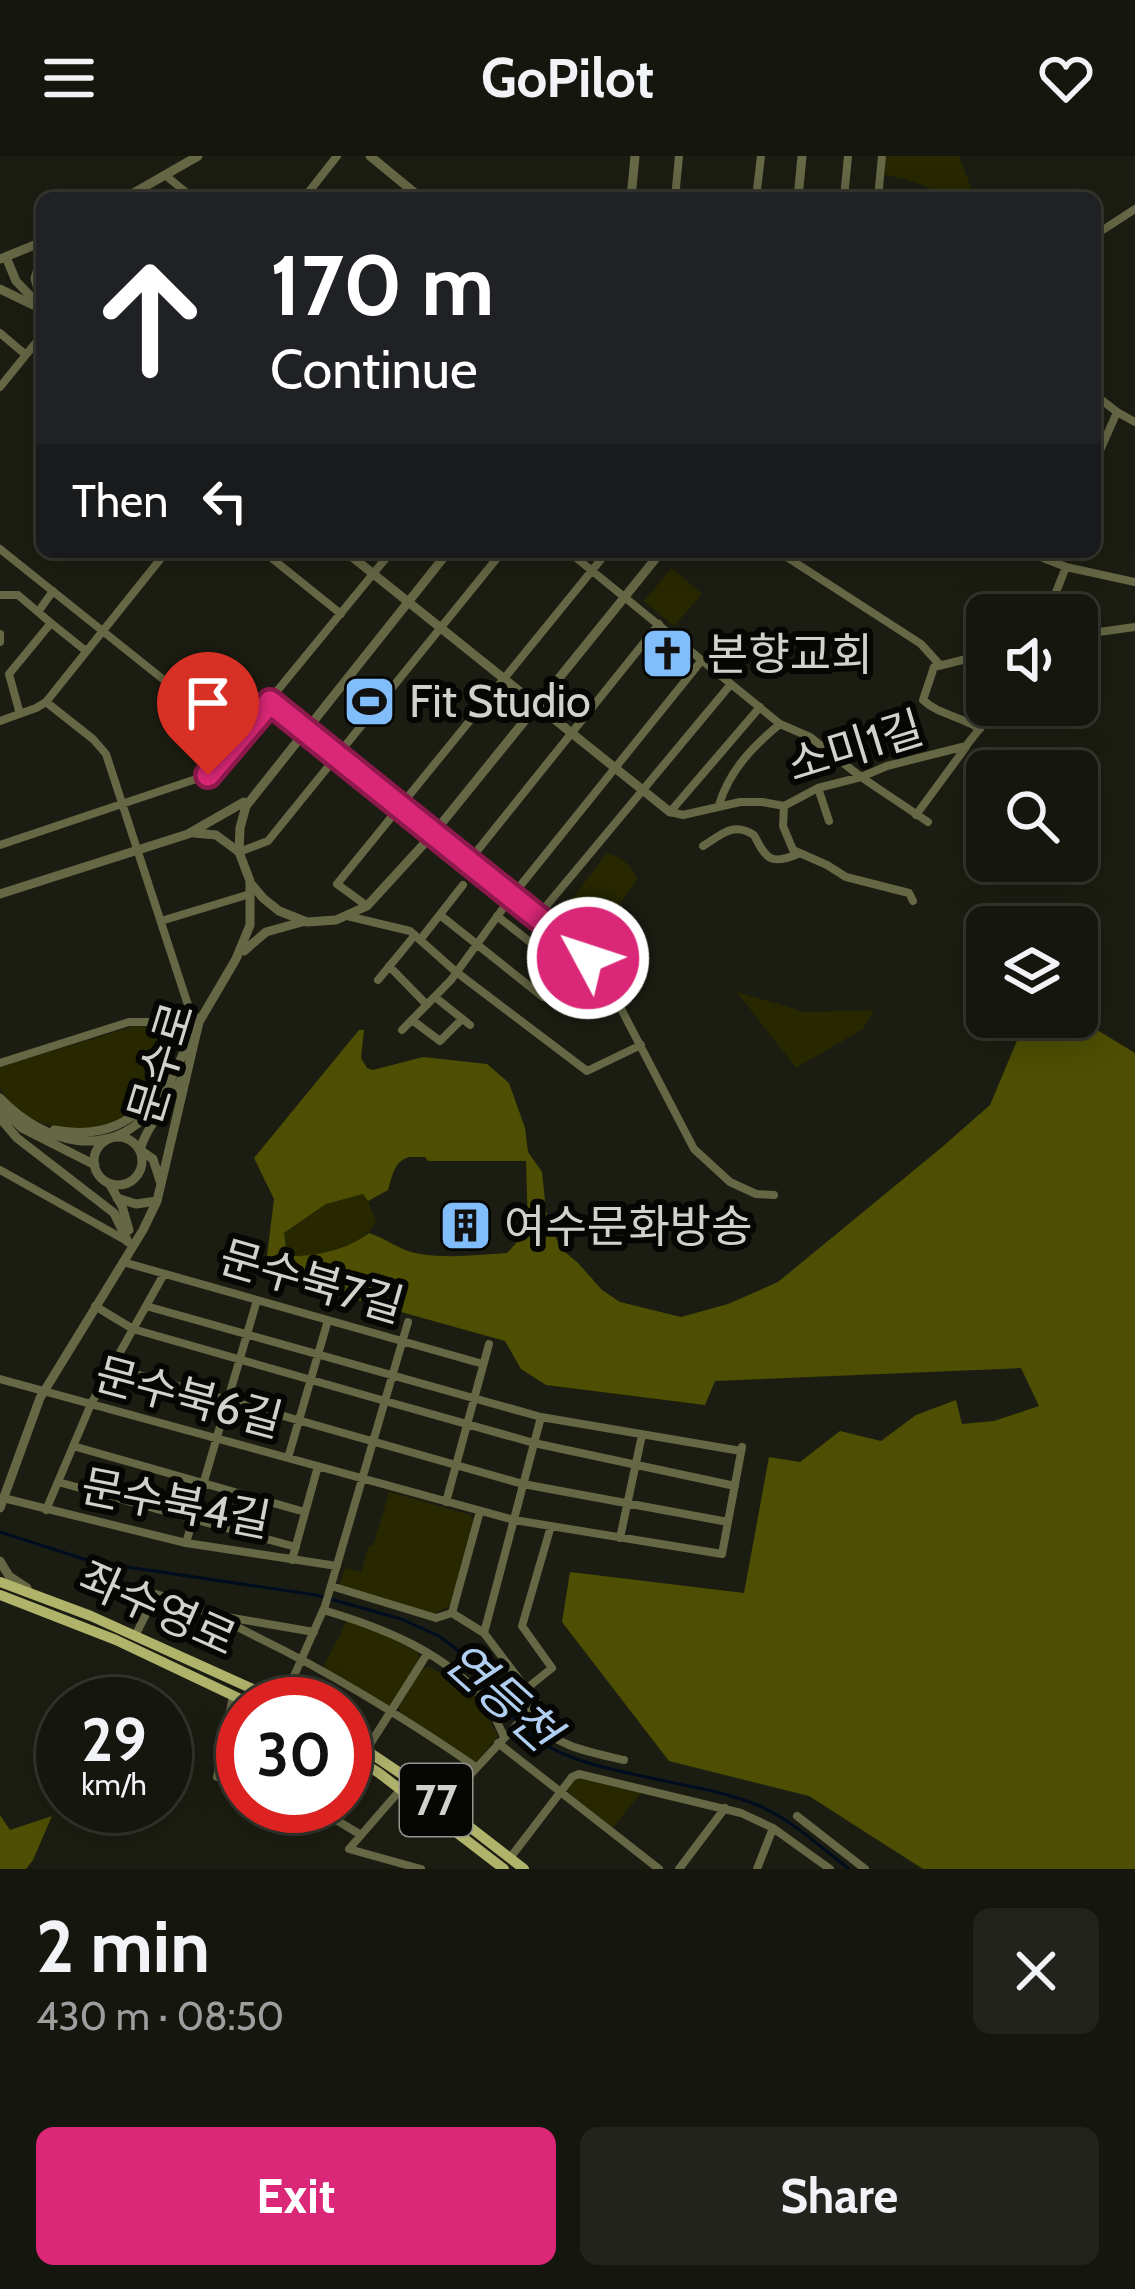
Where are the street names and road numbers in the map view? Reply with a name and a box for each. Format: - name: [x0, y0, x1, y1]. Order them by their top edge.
- street label: 소미1길: [781, 700, 929, 792]
- street label: 문수로: [117, 996, 205, 1130]
- street label: 문수북7길: [214, 1229, 410, 1333]
- street label: 문수북6길: [90, 1346, 288, 1448]
- street label: 문수북4길: [77, 1458, 275, 1548]
- street label: 좌수영로: [71, 1550, 245, 1666]
- road number: 77: [400, 1764, 472, 1836]

